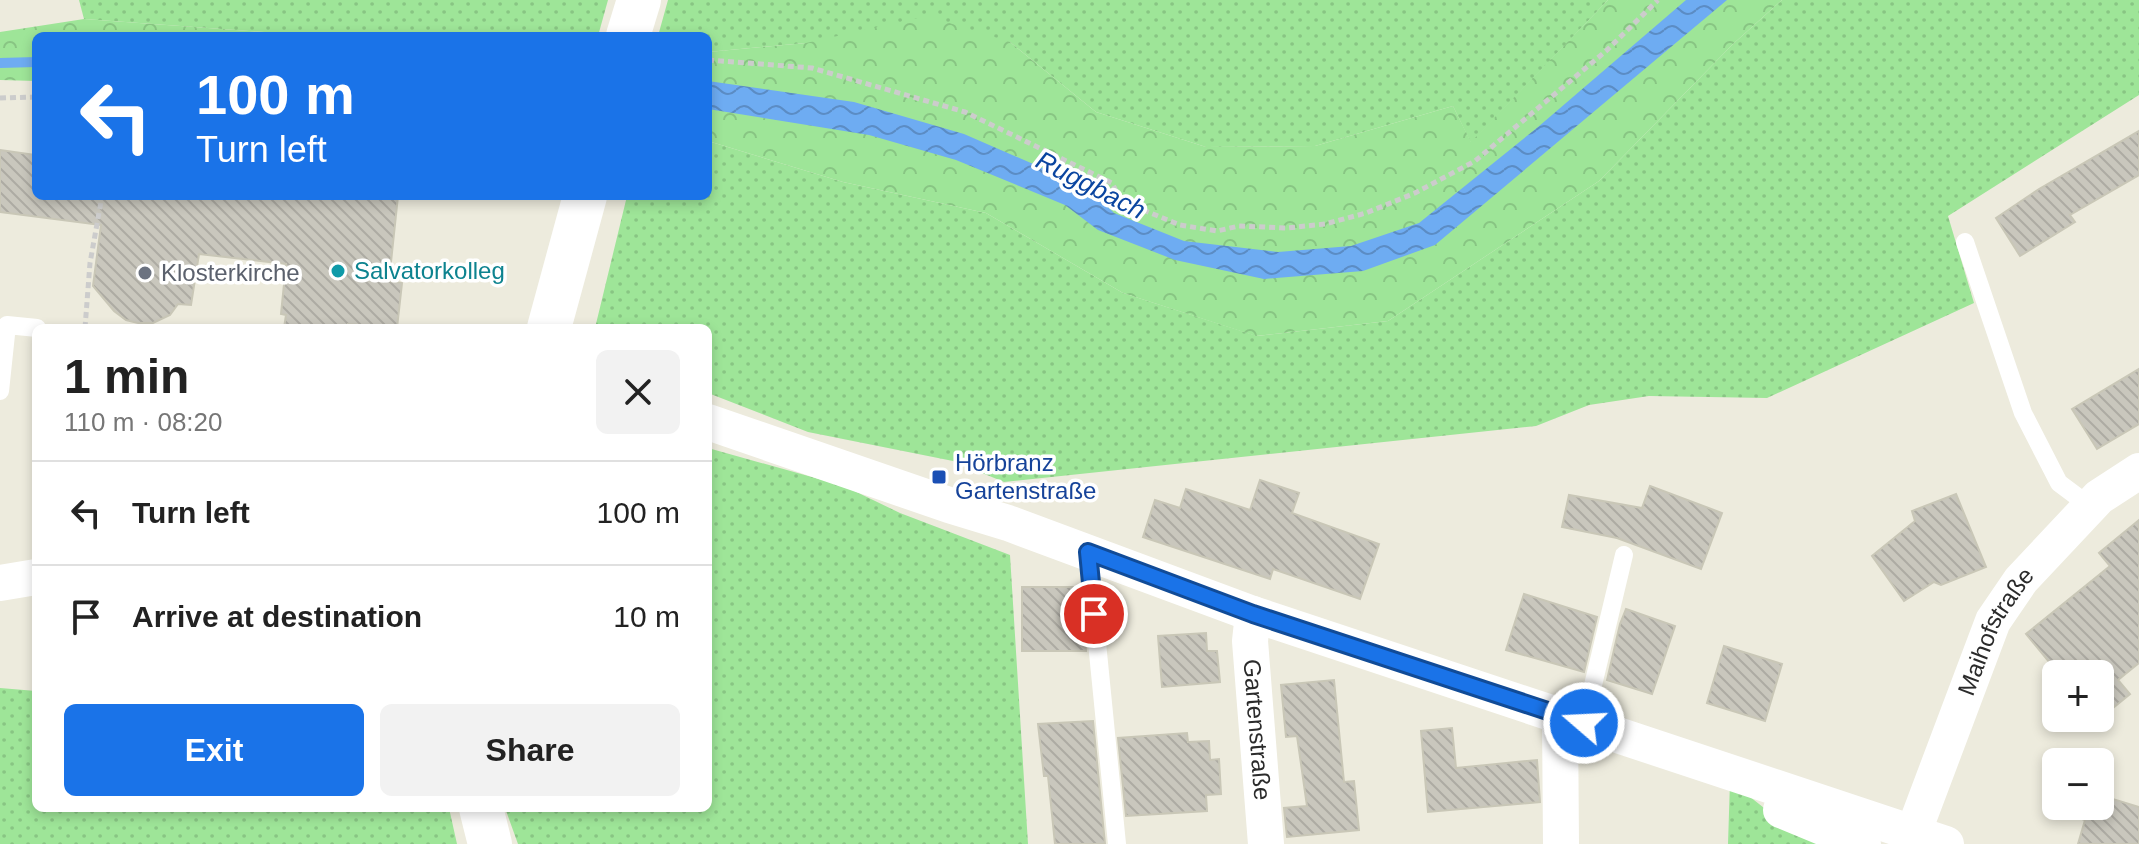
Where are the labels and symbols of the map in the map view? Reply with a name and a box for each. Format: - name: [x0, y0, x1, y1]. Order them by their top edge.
- water label: Ruggbach: [1031, 145, 1151, 225]
- place label: Salvatorkolleg: [354, 257, 505, 284]
- place label: Klosterkirche: [161, 259, 300, 286]
- marker: Salvatorkolleg: [329, 262, 347, 280]
- marker: Klosterkirche: [136, 264, 154, 282]
- place label: Hörbranz Gartenstraße: [955, 449, 1096, 504]
- marker: Hörbranz Gartenstraße: [930, 468, 948, 486]
- street label: Maihofstraße: [1952, 562, 2039, 699]
- pin: [1060, 580, 1128, 648]
- street label: Gartenstraße: [1238, 658, 1276, 801]
- position arrow: [1542, 681, 1626, 765]

